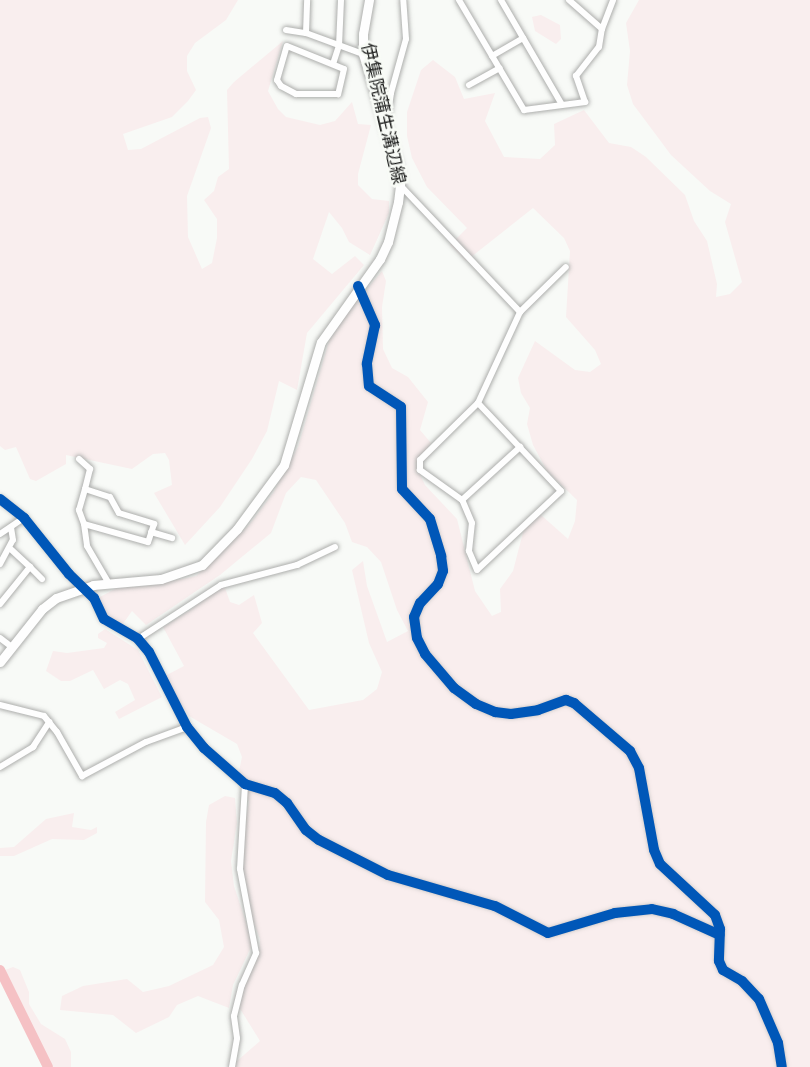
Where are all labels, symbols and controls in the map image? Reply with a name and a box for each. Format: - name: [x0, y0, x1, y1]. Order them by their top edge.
- street label: 伊集院蒲生溝辺線: [354, 41, 408, 187]

